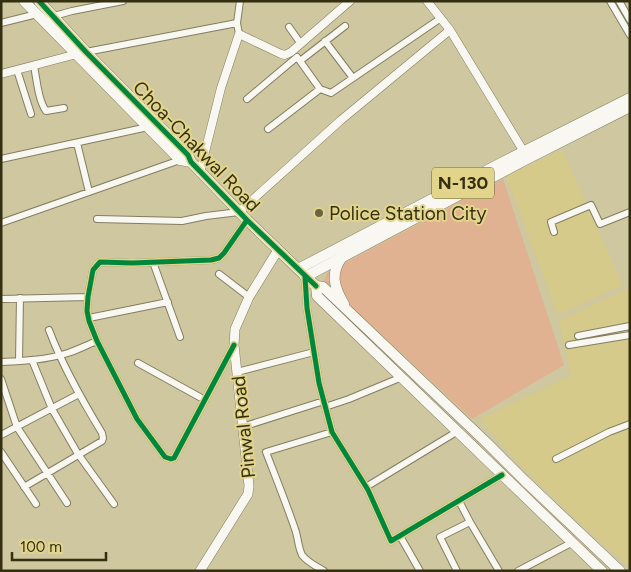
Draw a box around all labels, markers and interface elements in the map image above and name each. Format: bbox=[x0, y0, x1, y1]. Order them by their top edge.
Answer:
street label: Choa-Chakwal Road bbox=[128, 76, 265, 217]
road number: N-130 bbox=[432, 168, 494, 198]
place label: Police Station City bbox=[329, 202, 486, 225]
marker: Police Station City bbox=[313, 207, 325, 219]
street label: Pinwal Road bbox=[227, 375, 260, 479]
scale bar bbox=[12, 530, 106, 562]
text: 100 m bbox=[20, 538, 62, 556]

